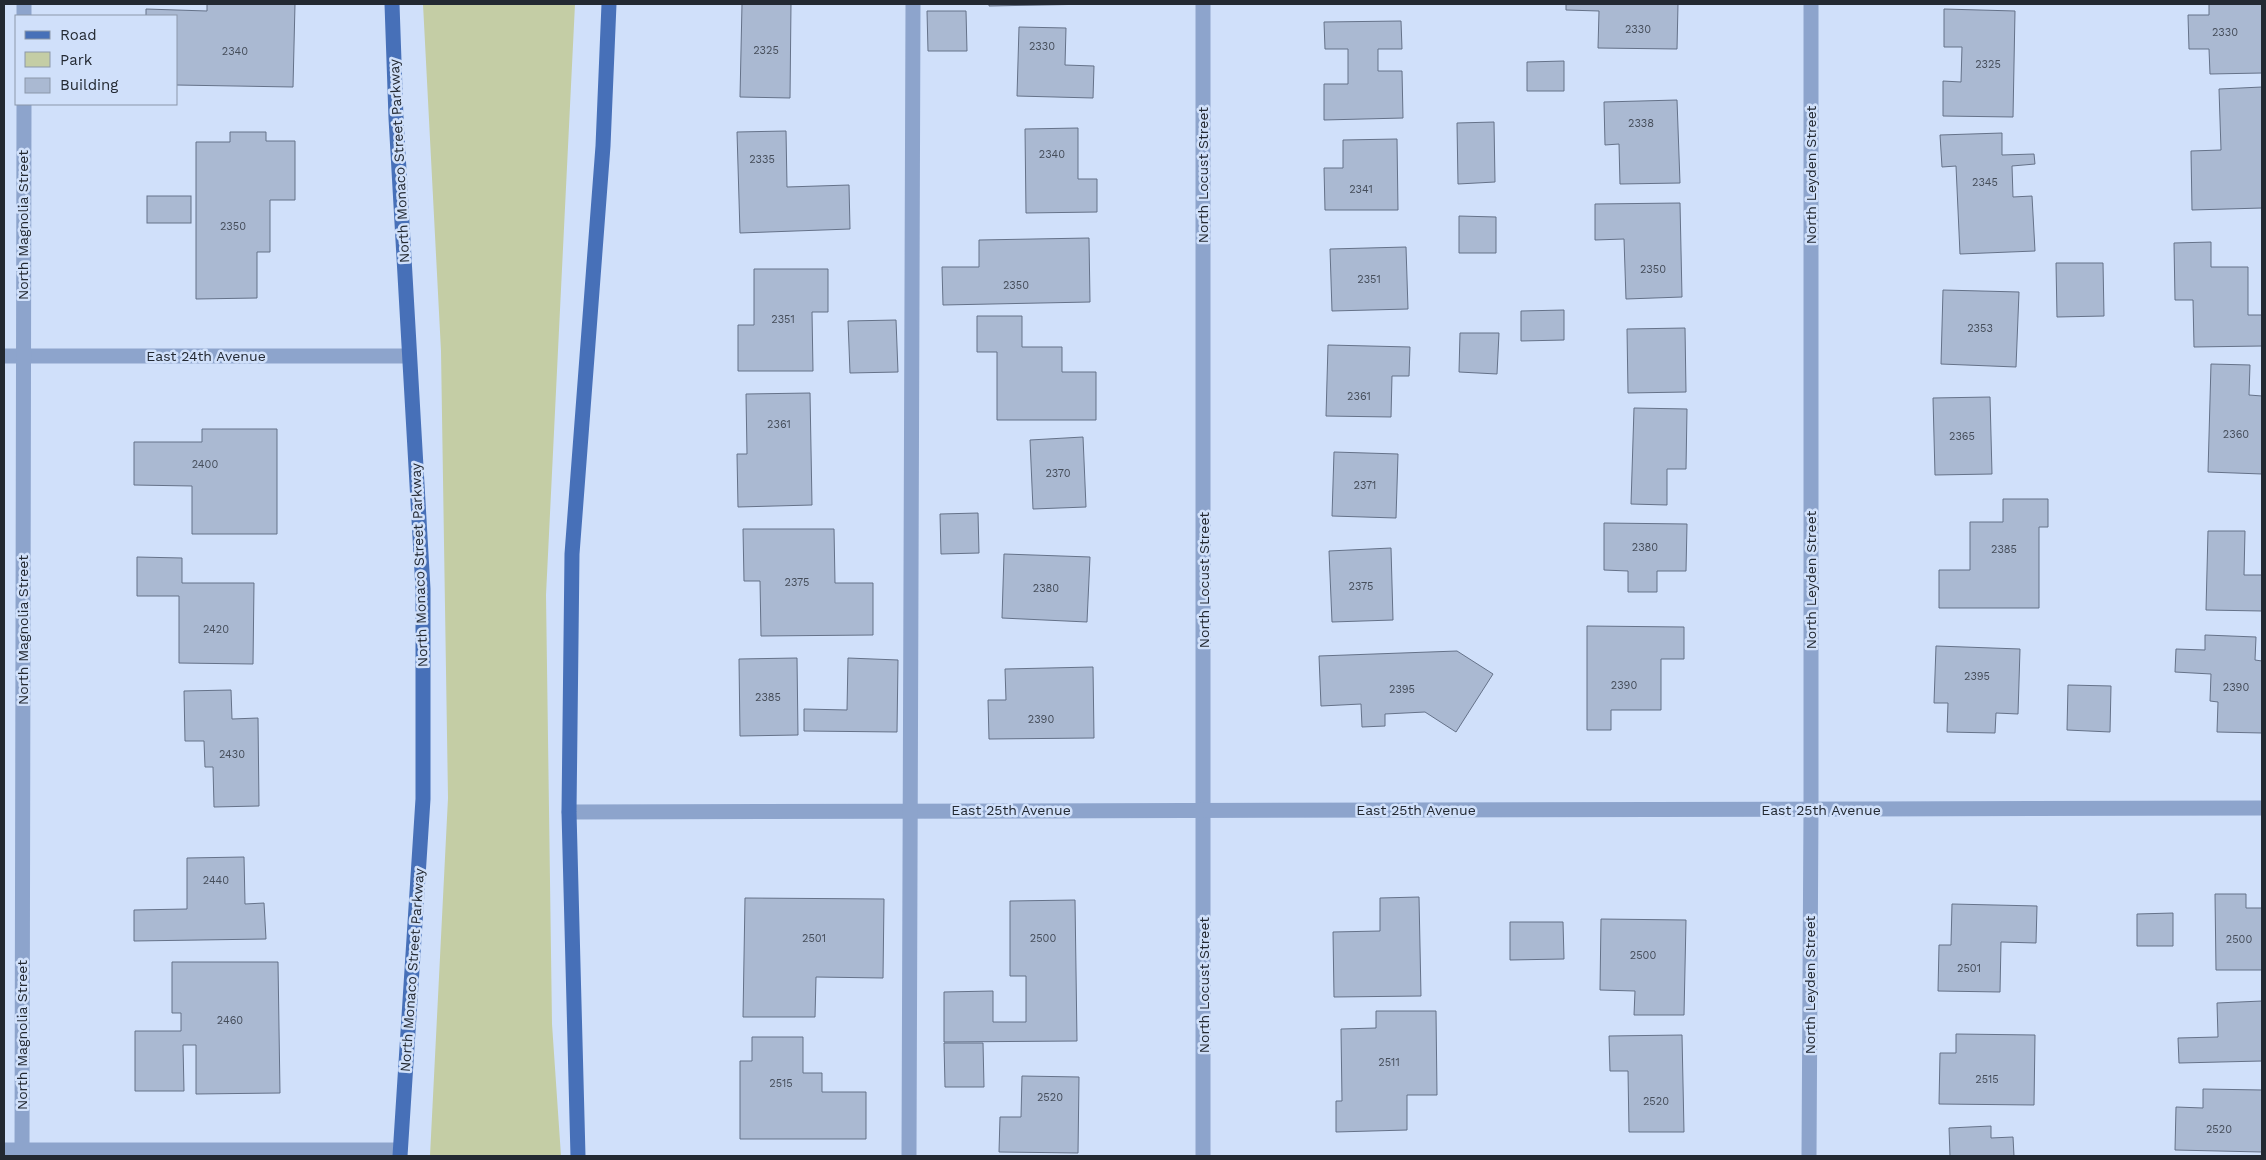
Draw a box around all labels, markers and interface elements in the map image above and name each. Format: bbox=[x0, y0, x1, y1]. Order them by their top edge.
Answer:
legend bbox=[15, 15, 178, 105]
house number: 2330 bbox=[1625, 23, 1651, 36]
text: Road bbox=[60, 26, 97, 44]
house number: 2330 bbox=[2212, 26, 2238, 39]
house number: 2330 bbox=[1029, 40, 1055, 53]
house number: 2325 bbox=[753, 44, 779, 57]
house number: 2340 bbox=[222, 45, 248, 58]
text: Park bbox=[60, 51, 93, 69]
street label: North Monaco Street Parkway bbox=[386, 58, 412, 263]
house number: 2325 bbox=[1975, 58, 2001, 71]
text: Building bbox=[60, 76, 118, 94]
street label: North Leyden Street bbox=[1803, 106, 1819, 244]
street label: North Locust Street bbox=[1195, 107, 1211, 243]
house number: 2338 bbox=[1628, 117, 1654, 130]
house number: 2340 bbox=[1039, 148, 1065, 161]
street label: North Magnolia Street bbox=[15, 150, 31, 300]
house number: 2335 bbox=[749, 153, 775, 166]
house number: 2345 bbox=[1972, 176, 1998, 189]
house number: 2341 bbox=[1349, 183, 1373, 196]
house number: 2350 bbox=[220, 220, 246, 233]
house number: 2350 bbox=[1640, 263, 1666, 276]
house number: 2351 bbox=[1357, 273, 1381, 286]
house number: 2350 bbox=[1003, 279, 1029, 292]
house number: 2351 bbox=[771, 313, 795, 326]
house number: 2353 bbox=[1967, 322, 1993, 335]
street label: East 24th Avenue bbox=[146, 348, 266, 364]
house number: 2361 bbox=[1347, 390, 1371, 403]
house number: 2361 bbox=[767, 418, 791, 431]
house number: 2360 bbox=[2223, 428, 2249, 441]
house number: 2365 bbox=[1949, 430, 1975, 443]
house number: 2400 bbox=[192, 458, 218, 471]
street label: North Monaco Street Parkway bbox=[407, 462, 431, 667]
house number: 2370 bbox=[1045, 467, 1071, 480]
house number: 2371 bbox=[1354, 479, 1376, 492]
street label: North Leyden Street bbox=[1803, 511, 1819, 649]
street label: North Locust Street bbox=[1196, 512, 1212, 648]
house number: 2380 bbox=[1632, 541, 1658, 554]
house number: 2385 bbox=[1991, 543, 2017, 556]
street label: North Magnolia Street bbox=[15, 555, 31, 705]
house number: 2375 bbox=[785, 576, 809, 589]
house number: 2375 bbox=[1349, 580, 1373, 593]
house number: 2380 bbox=[1033, 582, 1059, 595]
house number: 2420 bbox=[203, 623, 229, 636]
house number: 2395 bbox=[1964, 670, 1990, 683]
house number: 2390 bbox=[1611, 679, 1637, 692]
house number: 2390 bbox=[2223, 681, 2249, 694]
house number: 2395 bbox=[1389, 683, 1415, 696]
house number: 2385 bbox=[755, 691, 781, 704]
house number: 2390 bbox=[1028, 713, 1054, 726]
house number: 2430 bbox=[219, 748, 245, 761]
street label: East 25th Avenue bbox=[951, 802, 1071, 818]
street label: East 25th Avenue bbox=[1356, 802, 1476, 818]
street label: East 25th Avenue bbox=[1761, 802, 1881, 818]
street label: North Monaco Street Parkway bbox=[397, 867, 427, 1072]
house number: 2440 bbox=[203, 874, 229, 887]
street label: North Leyden Street bbox=[1802, 916, 1818, 1054]
street label: North Locust Street bbox=[1196, 917, 1212, 1053]
house number: 2501 bbox=[802, 932, 826, 945]
house number: 2500 bbox=[1030, 932, 1056, 945]
house number: 2500 bbox=[2226, 933, 2252, 946]
house number: 2500 bbox=[1630, 949, 1656, 962]
street label: North Magnolia Street bbox=[14, 960, 30, 1110]
house number: 2501 bbox=[1957, 962, 1981, 975]
house number: 2460 bbox=[217, 1014, 243, 1027]
house number: 2511 bbox=[1378, 1056, 1400, 1069]
house number: 2515 bbox=[1975, 1073, 1999, 1086]
house number: 2515 bbox=[769, 1077, 793, 1090]
house number: 2520 bbox=[1037, 1091, 1063, 1104]
house number: 2520 bbox=[1643, 1095, 1669, 1108]
house number: 2520 bbox=[2206, 1123, 2232, 1136]

